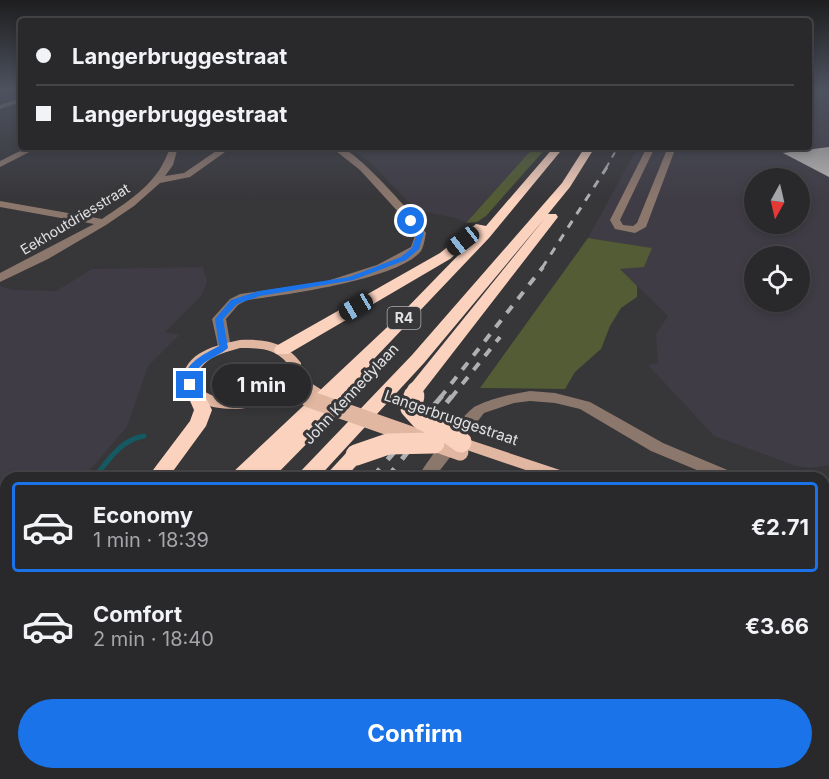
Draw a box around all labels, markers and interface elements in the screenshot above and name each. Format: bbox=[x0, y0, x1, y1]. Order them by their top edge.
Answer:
text: Langerbruggestraat bbox=[72, 43, 287, 69]
text: Langerbruggestraat bbox=[72, 101, 287, 127]
north arrow bbox=[744, 168, 810, 234]
map controls bbox=[744, 168, 810, 312]
street label: Eekhoutdriesstraat bbox=[17, 179, 133, 258]
route start bbox=[397, 207, 424, 234]
car bbox=[443, 223, 483, 259]
button: locate bbox=[744, 246, 810, 312]
car bbox=[336, 290, 376, 324]
road number: R4 bbox=[388, 307, 420, 329]
street label: John Kennedylaan bbox=[299, 339, 402, 448]
callout: 1 min bbox=[211, 364, 310, 406]
route end bbox=[176, 371, 203, 398]
text: 1 min bbox=[237, 373, 286, 397]
street label: Langerbruggestraat bbox=[382, 386, 521, 449]
icon: car bbox=[21, 500, 75, 554]
text: Economy bbox=[93, 502, 193, 528]
text: €2.71 bbox=[751, 514, 809, 540]
text: 1 min · 18:39 bbox=[93, 528, 209, 552]
icon: car bbox=[21, 599, 75, 653]
text: Comfort bbox=[93, 601, 182, 627]
text: €3.66 bbox=[745, 613, 809, 639]
text: 2 min · 18:40 bbox=[93, 627, 214, 651]
button: Confirm bbox=[18, 699, 812, 768]

